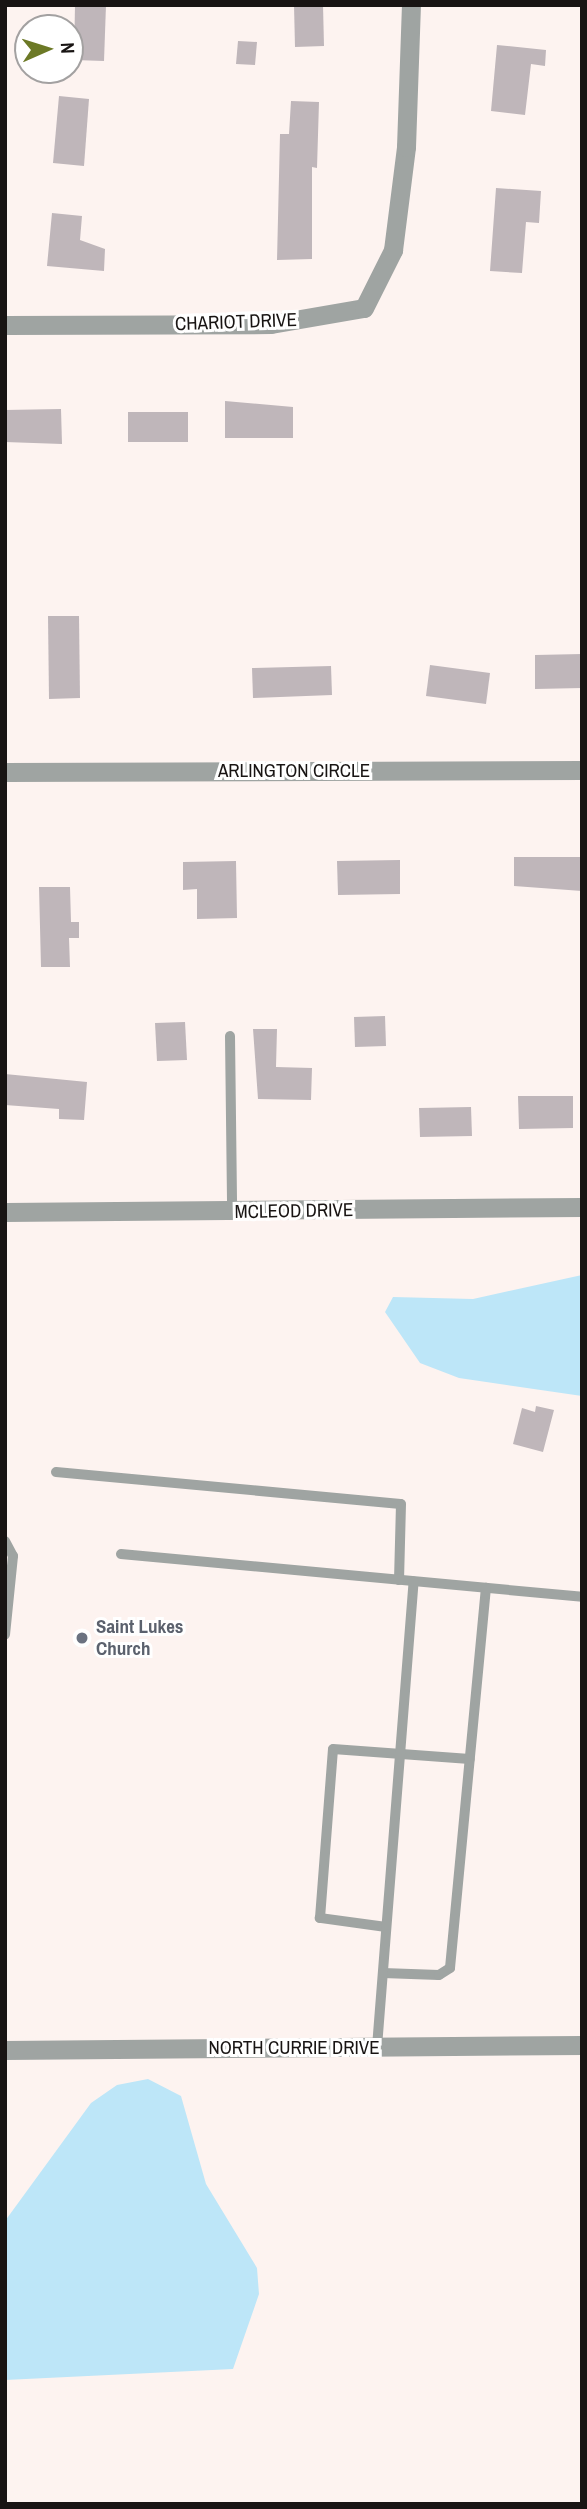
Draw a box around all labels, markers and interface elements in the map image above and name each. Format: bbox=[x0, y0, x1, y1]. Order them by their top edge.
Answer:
north arrow bbox=[14, 14, 84, 84]
text: N bbox=[55, 42, 81, 54]
street label: CHARIOT DRIVE bbox=[175, 308, 297, 336]
street label: ARLINGTON CIRCLE bbox=[218, 760, 370, 782]
street label: MCLEOD DRIVE bbox=[235, 1199, 353, 1223]
place label: Saint Lukes Church bbox=[96, 1616, 183, 1660]
marker: Saint Lukes Church bbox=[74, 1630, 90, 1646]
street label: NORTH CURRIE DRIVE bbox=[208, 2037, 380, 2059]

